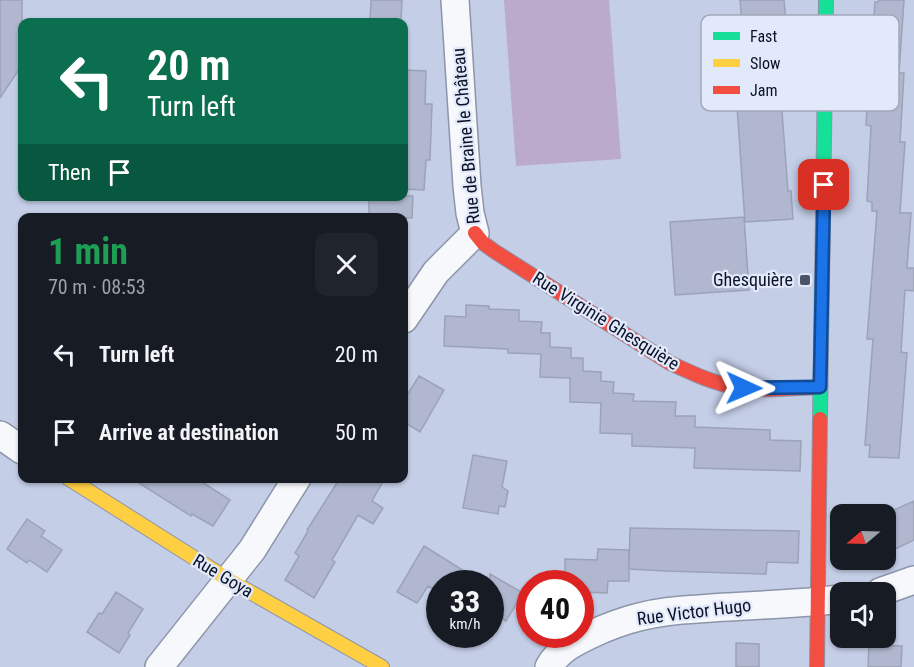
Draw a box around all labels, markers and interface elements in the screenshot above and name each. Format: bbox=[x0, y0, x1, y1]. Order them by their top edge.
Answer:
legend bbox=[701, 15, 899, 111]
text: Fast bbox=[750, 27, 777, 46]
text: 20 m bbox=[147, 41, 230, 90]
icon: left bbox=[48, 42, 126, 120]
street label: Rue de Braine le Château bbox=[447, 47, 484, 225]
text: Slow bbox=[750, 54, 780, 73]
text: Jam bbox=[750, 81, 777, 100]
text: Turn left bbox=[147, 91, 236, 123]
icon: arrive bbox=[103, 156, 136, 189]
pin bbox=[798, 159, 849, 210]
text: Then bbox=[48, 160, 91, 185]
icon: arrive bbox=[807, 168, 840, 201]
text: 1 min bbox=[48, 231, 128, 273]
button: close bbox=[315, 233, 378, 296]
street label: Rue Virginie Ghesquière bbox=[529, 267, 683, 374]
place label: Ghesquière bbox=[713, 269, 793, 290]
marker: Ghesquière bbox=[798, 273, 812, 287]
text: 70 m · 08:53 bbox=[48, 275, 146, 299]
icon: left bbox=[48, 338, 81, 371]
text: Turn left bbox=[99, 342, 174, 367]
text: 20 m bbox=[335, 342, 378, 367]
position arrow bbox=[712, 356, 776, 420]
icon: arrive bbox=[48, 416, 81, 449]
text: Arrive at destination bbox=[99, 420, 279, 445]
text: 50 m bbox=[335, 420, 378, 445]
north arrow bbox=[830, 504, 896, 570]
map controls bbox=[830, 504, 896, 648]
street label: Rue Goya bbox=[189, 549, 257, 602]
speed limit sign: 40 bbox=[516, 570, 594, 648]
button: sound bbox=[830, 582, 896, 648]
text: 33 bbox=[450, 584, 480, 619]
street label: Rue Victor Hugo bbox=[636, 594, 752, 629]
text: km/h bbox=[450, 615, 480, 633]

